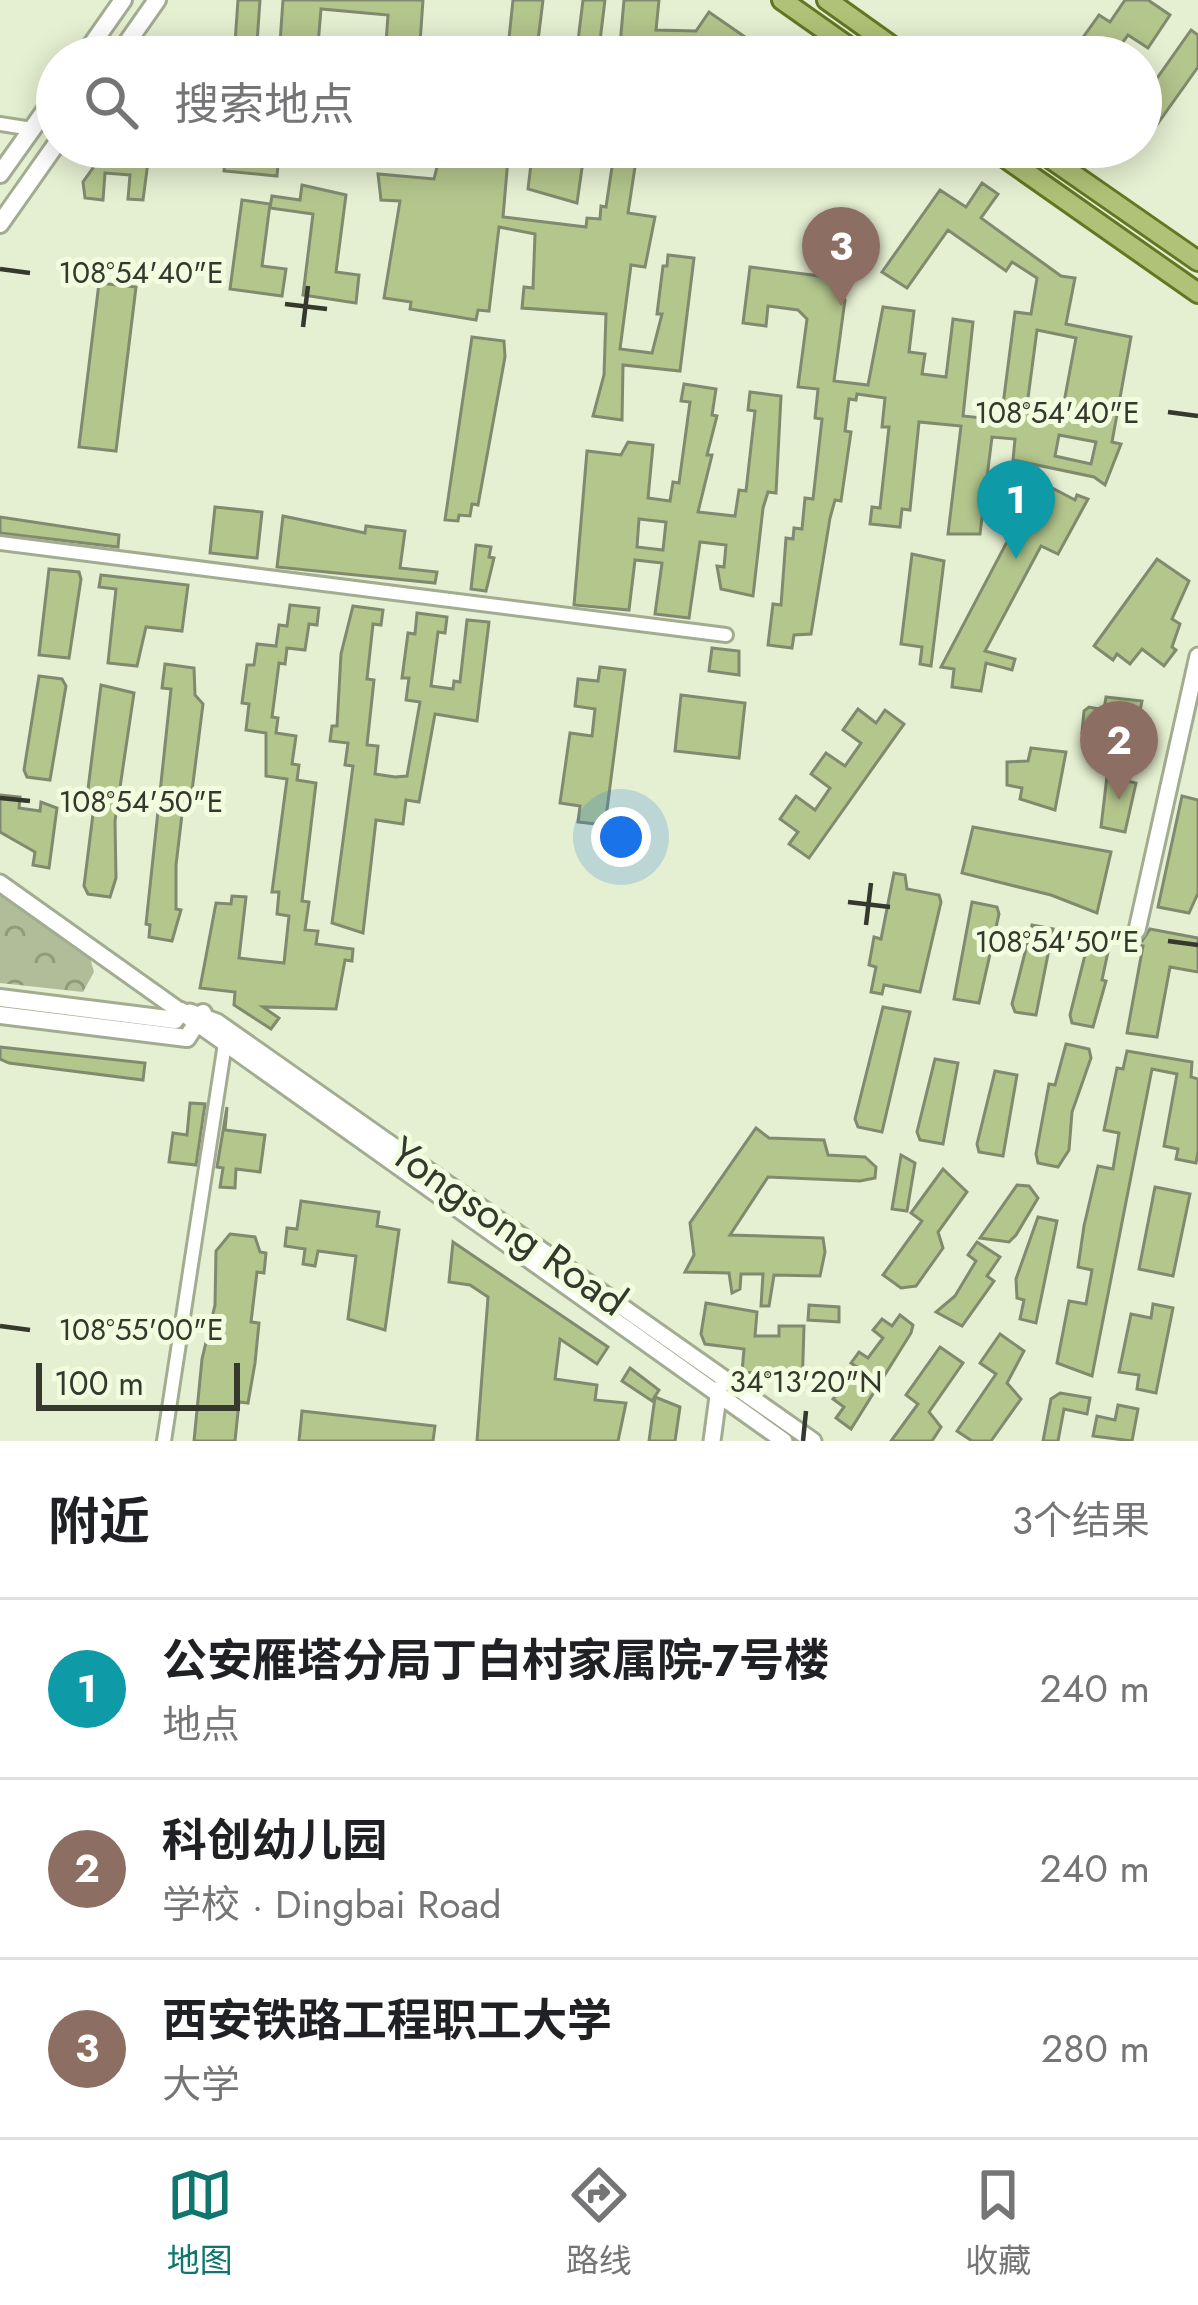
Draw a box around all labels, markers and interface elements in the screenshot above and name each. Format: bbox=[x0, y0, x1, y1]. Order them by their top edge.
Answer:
search box bbox=[36, 36, 1162, 168]
icon: search bbox=[78, 69, 144, 135]
text: 搜索地点 bbox=[174, 72, 354, 137]
pin: 3 bbox=[802, 207, 880, 306]
text: 108°54'40"E bbox=[58, 251, 224, 294]
text: 108°54'40"E bbox=[974, 391, 1140, 434]
pin: 1 bbox=[977, 460, 1055, 559]
pin: 2 bbox=[1080, 701, 1158, 800]
text: 108°54'50"E bbox=[59, 780, 223, 823]
your location bbox=[591, 807, 651, 867]
text: 108°54'50"E bbox=[975, 920, 1139, 963]
street label: Yongsong Road bbox=[378, 1122, 640, 1331]
text: 108°55'00"E bbox=[58, 1308, 224, 1351]
scale bar bbox=[36, 1357, 240, 1410]
text: 100 m bbox=[54, 1360, 144, 1407]
text: 34°13'20"N bbox=[730, 1360, 882, 1403]
text: 附近 bbox=[48, 1484, 150, 1558]
text: 3个结果 bbox=[1012, 1492, 1150, 1549]
text: 公安雁塔分局丁白村家属院-7号楼 bbox=[162, 1628, 829, 1693]
text: 1 bbox=[77, 1660, 97, 1717]
text: 240 m bbox=[1040, 1660, 1150, 1717]
text: 地点 bbox=[162, 1696, 240, 1753]
text: 科创幼儿园 bbox=[162, 1808, 387, 1873]
text: 2 bbox=[74, 1840, 100, 1897]
text: 240 m bbox=[1040, 1840, 1150, 1897]
text: 学校 · Dingbai Road bbox=[162, 1876, 501, 1933]
text: 西安铁路工程职工大学 bbox=[162, 1988, 612, 2053]
text: 3 bbox=[75, 2020, 99, 2077]
text: 280 m bbox=[1041, 2020, 1150, 2077]
text: 大学 bbox=[162, 2056, 240, 2113]
tab: 地图 bbox=[167, 2162, 233, 2284]
tab: 路线 bbox=[566, 2162, 632, 2284]
tab: 收藏 bbox=[965, 2162, 1031, 2284]

